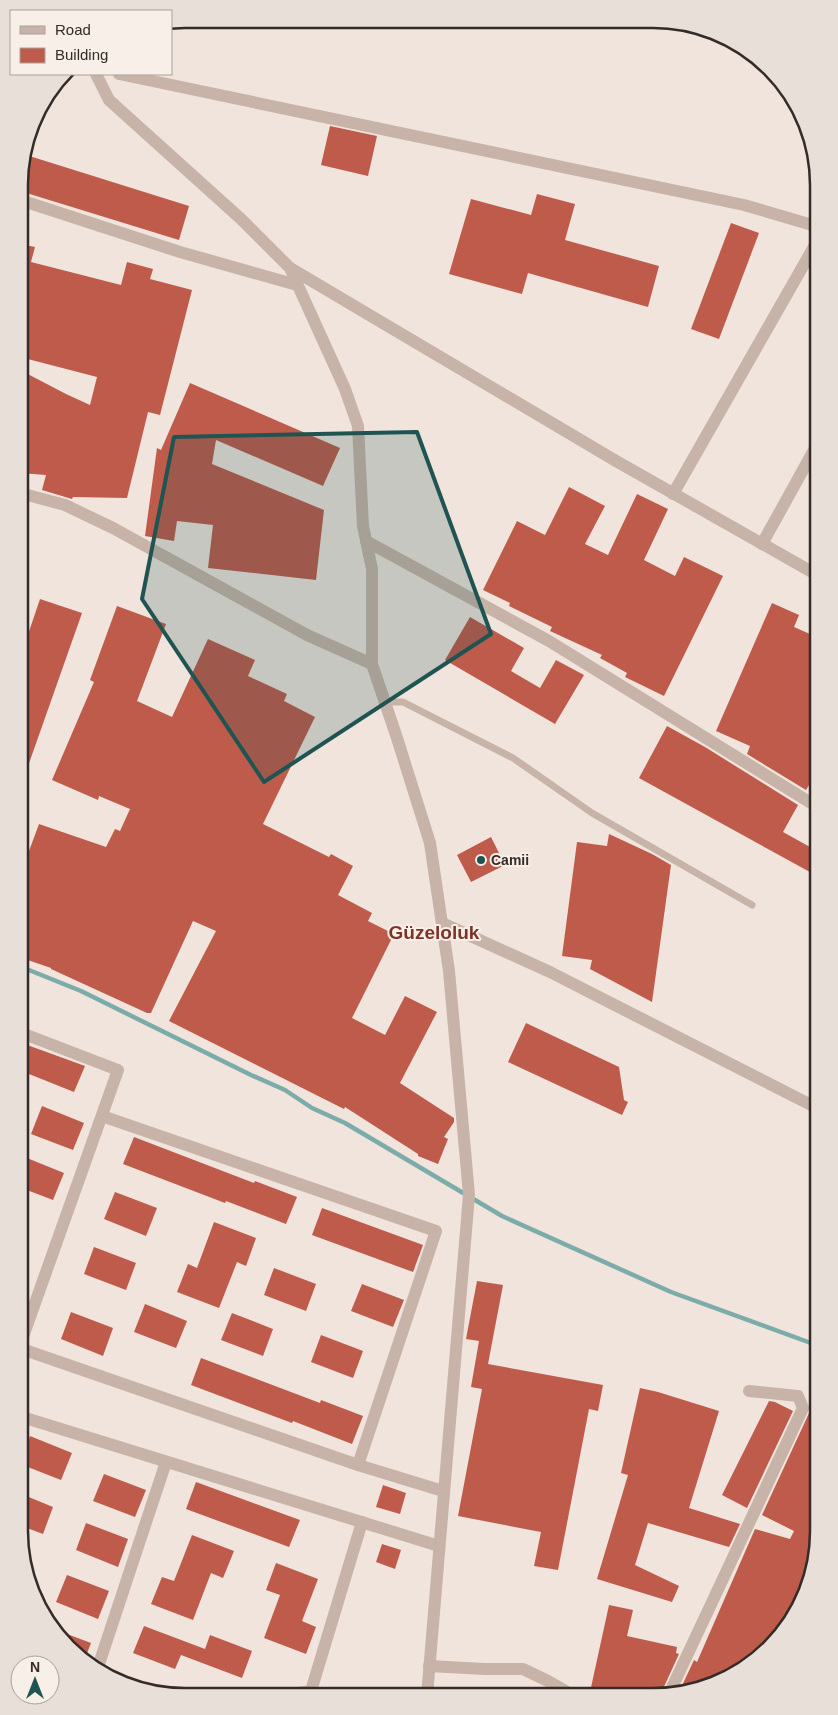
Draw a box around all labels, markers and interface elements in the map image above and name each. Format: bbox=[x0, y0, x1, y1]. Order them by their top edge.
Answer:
legend bbox=[10, 10, 172, 75]
text: Road bbox=[55, 21, 91, 38]
text: Building bbox=[55, 46, 108, 63]
place label: Camii bbox=[491, 852, 529, 868]
marker: Camii bbox=[475, 854, 487, 866]
district label: Güzeloluk bbox=[389, 922, 480, 943]
north arrow bbox=[10, 1655, 60, 1705]
text: N bbox=[30, 1659, 40, 1675]

